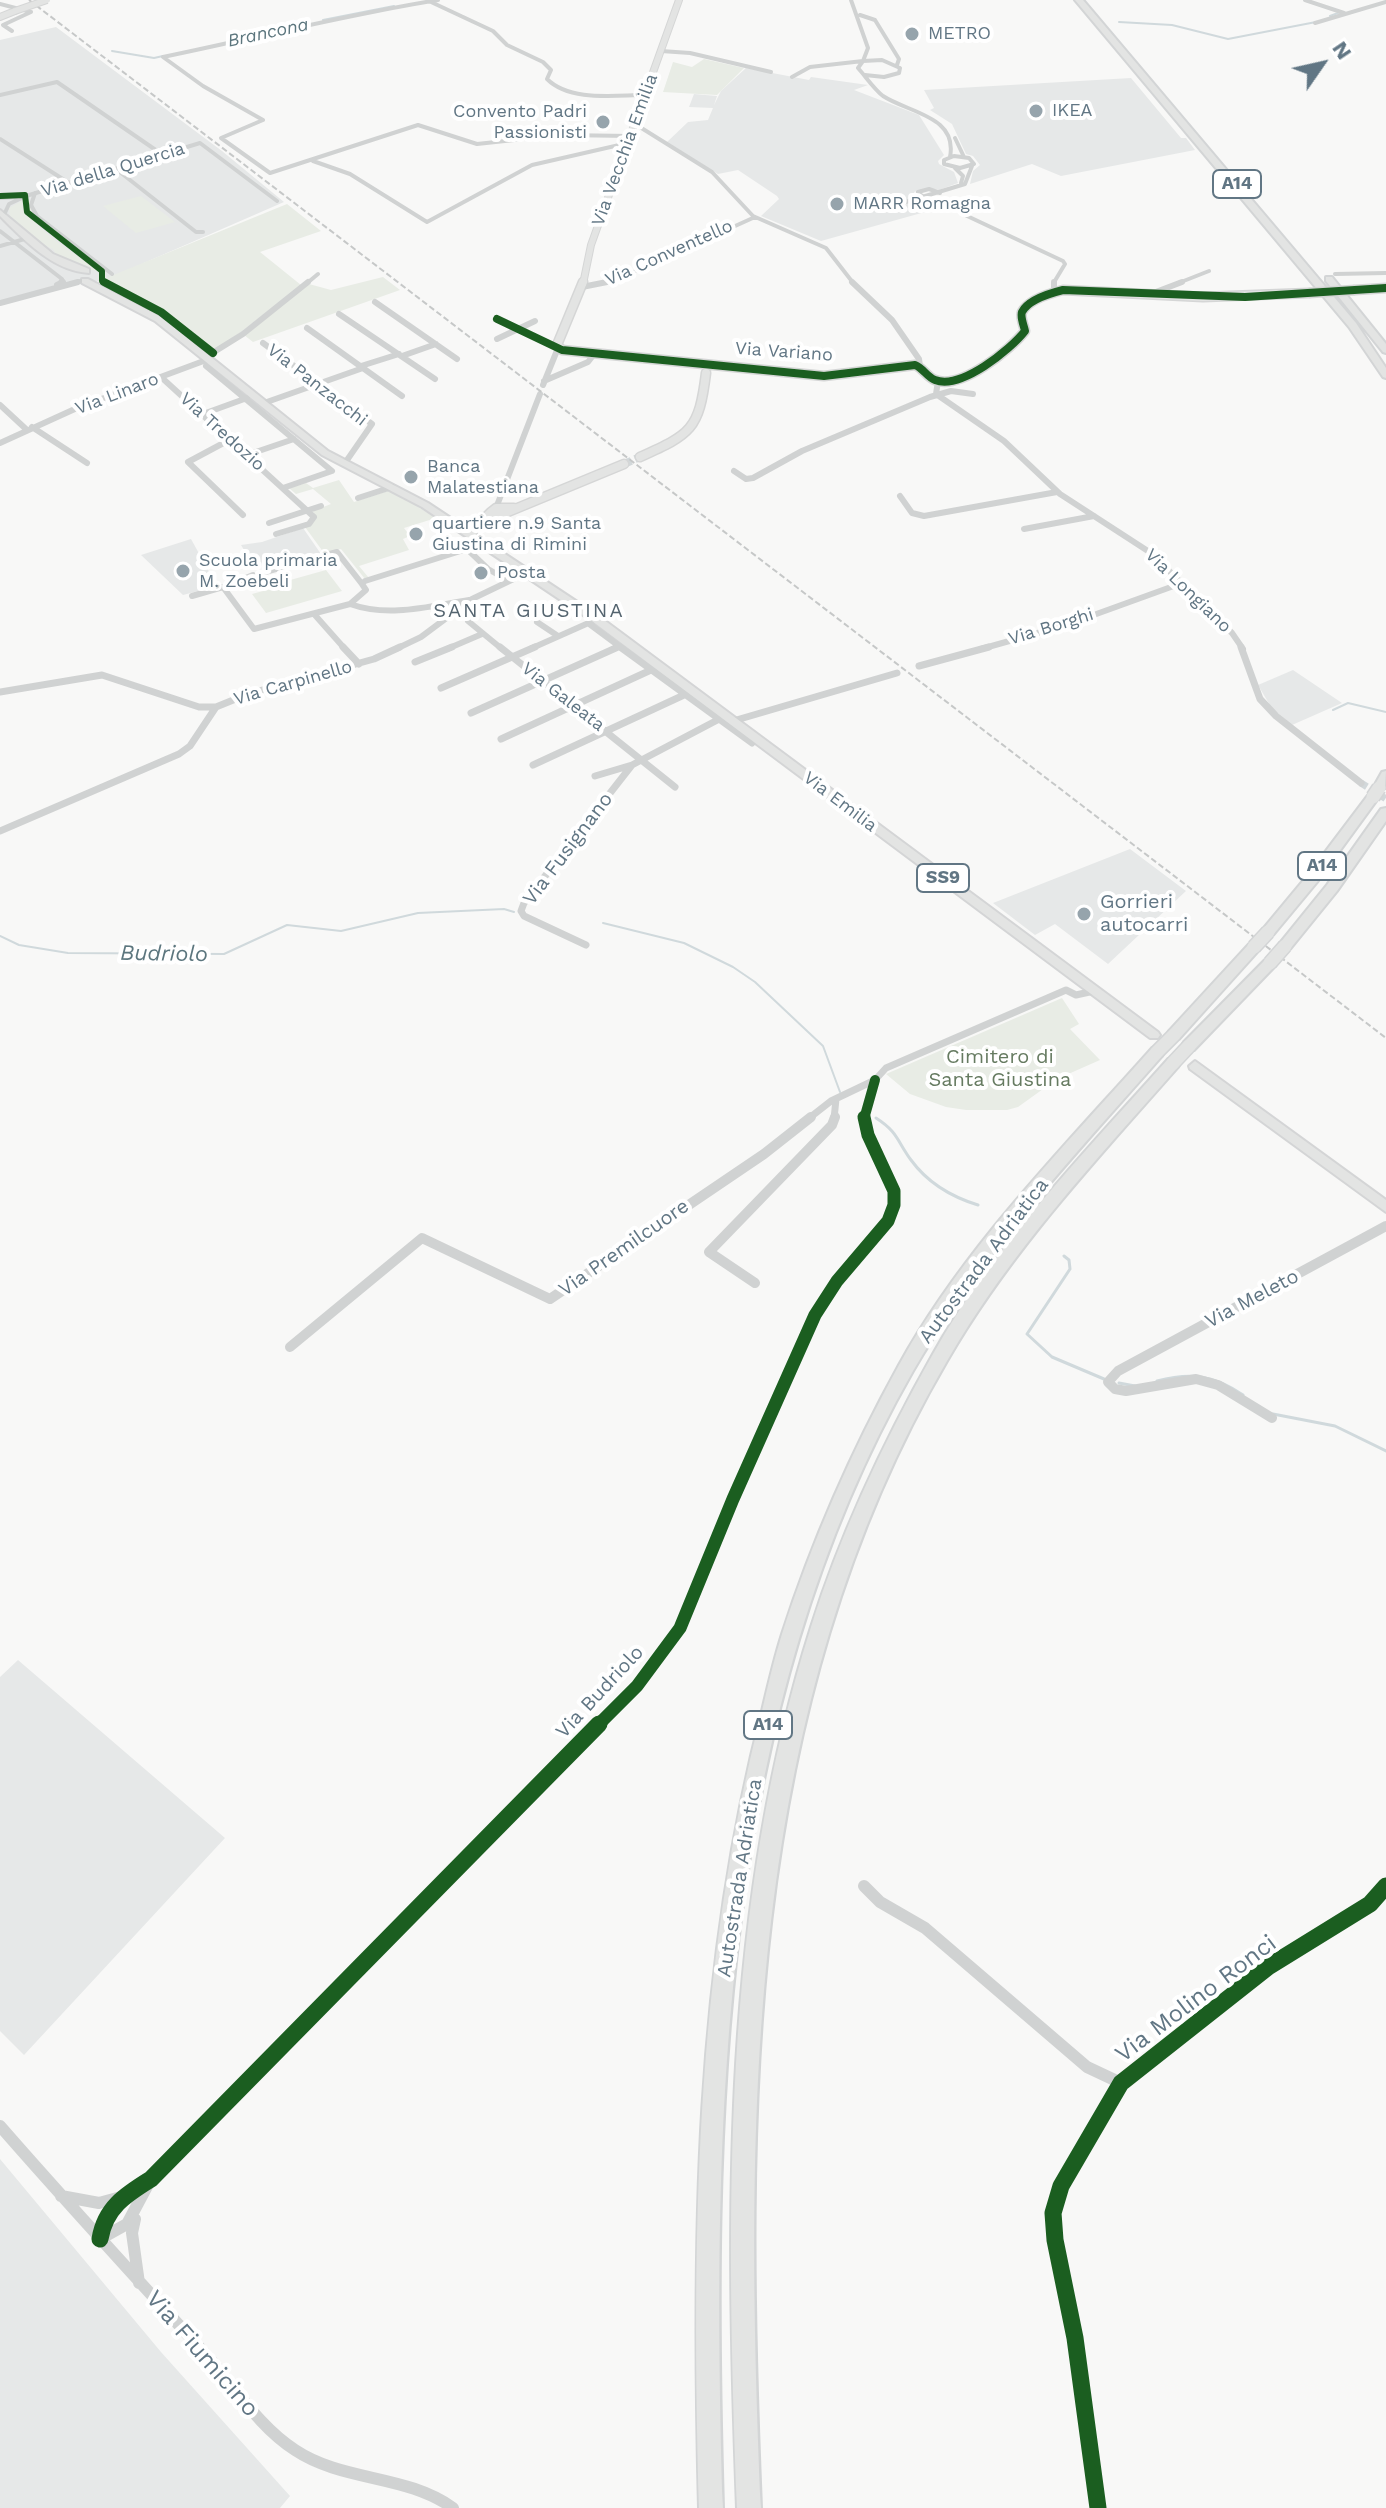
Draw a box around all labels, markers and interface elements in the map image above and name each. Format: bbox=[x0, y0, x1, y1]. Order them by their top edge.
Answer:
water label: Brancona bbox=[226, 14, 310, 52]
place label: METRO bbox=[928, 23, 991, 45]
north arrow bbox=[1282, 24, 1362, 104]
marker: METRO bbox=[903, 25, 921, 43]
text: N bbox=[1327, 37, 1357, 64]
street label: Via Vecchia Emilia bbox=[587, 71, 663, 229]
place label: IKEA bbox=[1052, 100, 1092, 122]
place label: Convento Padri Passionisti bbox=[453, 101, 587, 144]
marker: IKEA bbox=[1027, 102, 1045, 120]
marker: Convento Padri Passionisti bbox=[594, 113, 612, 131]
street label: Via della Quercia bbox=[39, 138, 187, 202]
road number: A14 bbox=[1213, 170, 1261, 198]
place label: MARR Romagna bbox=[853, 193, 991, 215]
marker: MARR Romagna bbox=[828, 195, 846, 213]
street label: Via Conventello bbox=[602, 215, 736, 291]
street label: Via Variano bbox=[734, 338, 834, 366]
street label: Via Panzacchi bbox=[263, 339, 371, 431]
street label: Via Linaro bbox=[72, 368, 162, 420]
street label: Via Tredozio bbox=[175, 388, 269, 476]
place label: Banca Malatestiana bbox=[427, 456, 539, 498]
marker: Banca Malatestiana bbox=[402, 468, 420, 486]
place label: quartiere n.9 Santa Giustina di Rimini bbox=[432, 513, 601, 556]
marker: quartiere n.9 Santa Giustina di Rimini bbox=[407, 525, 425, 543]
street label: Via Longiano bbox=[1140, 544, 1236, 638]
place label: Scuola primaria M. Zoebeli bbox=[199, 550, 337, 592]
marker: Scuola primaria M. Zoebeli bbox=[174, 562, 192, 580]
place label: Posta bbox=[497, 562, 546, 584]
marker: Posta bbox=[472, 564, 490, 582]
district label: SANTA GIUSTINA bbox=[433, 599, 625, 623]
street label: Via Borghi bbox=[1006, 604, 1096, 650]
street label: Via Carpinello bbox=[231, 656, 355, 710]
street label: Via Galeata bbox=[517, 658, 609, 736]
street label: Via Emilia bbox=[799, 767, 881, 837]
street label: Via Fusignano bbox=[518, 788, 618, 910]
road number: A14 bbox=[1298, 852, 1346, 880]
road number: SS9 bbox=[917, 864, 969, 892]
place label: Gorrieri autocarri bbox=[1100, 890, 1188, 937]
marker: Gorrieri autocarri bbox=[1075, 905, 1093, 923]
water label: Budriolo bbox=[120, 940, 208, 968]
park label: Cimitero di Santa Giustina bbox=[929, 1045, 1071, 1092]
street label: Autostrada Adriatica bbox=[914, 1174, 1054, 1348]
street label: Via Premilcuore bbox=[554, 1194, 694, 1302]
street label: Via Meleto bbox=[1201, 1264, 1303, 1334]
street label: Via Budriolo bbox=[551, 1641, 649, 1743]
road number: A14 bbox=[744, 1711, 792, 1739]
street label: Autostrada Adriatica bbox=[712, 1777, 768, 1979]
street label: Via Molino Ronci bbox=[1110, 1929, 1282, 2069]
street label: Via Fiumicino bbox=[139, 2285, 265, 2423]

